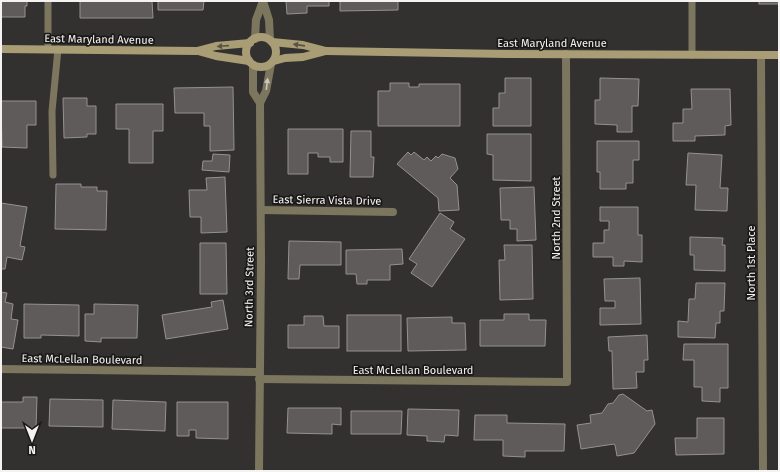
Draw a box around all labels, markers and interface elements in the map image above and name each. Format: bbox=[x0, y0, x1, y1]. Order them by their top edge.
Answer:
street label: East Maryland Avenue bbox=[44, 32, 154, 47]
street label: East Maryland Avenue bbox=[497, 37, 607, 50]
one-way arrow bbox=[217, 42, 229, 49]
one-way arrow bbox=[293, 42, 305, 48]
one-way arrow bbox=[264, 78, 270, 90]
street label: North 2nd Street bbox=[550, 177, 563, 259]
street label: East Sierra Vista Drive bbox=[273, 193, 381, 208]
street label: North 1st Place bbox=[745, 226, 758, 300]
street label: North 3rd Street bbox=[242, 247, 257, 327]
street label: East McLellan Boulevard bbox=[22, 352, 142, 367]
street label: East McLellan Boulevard bbox=[353, 364, 473, 377]
north arrow bbox=[12, 420, 52, 460]
text: N bbox=[28, 443, 36, 456]

